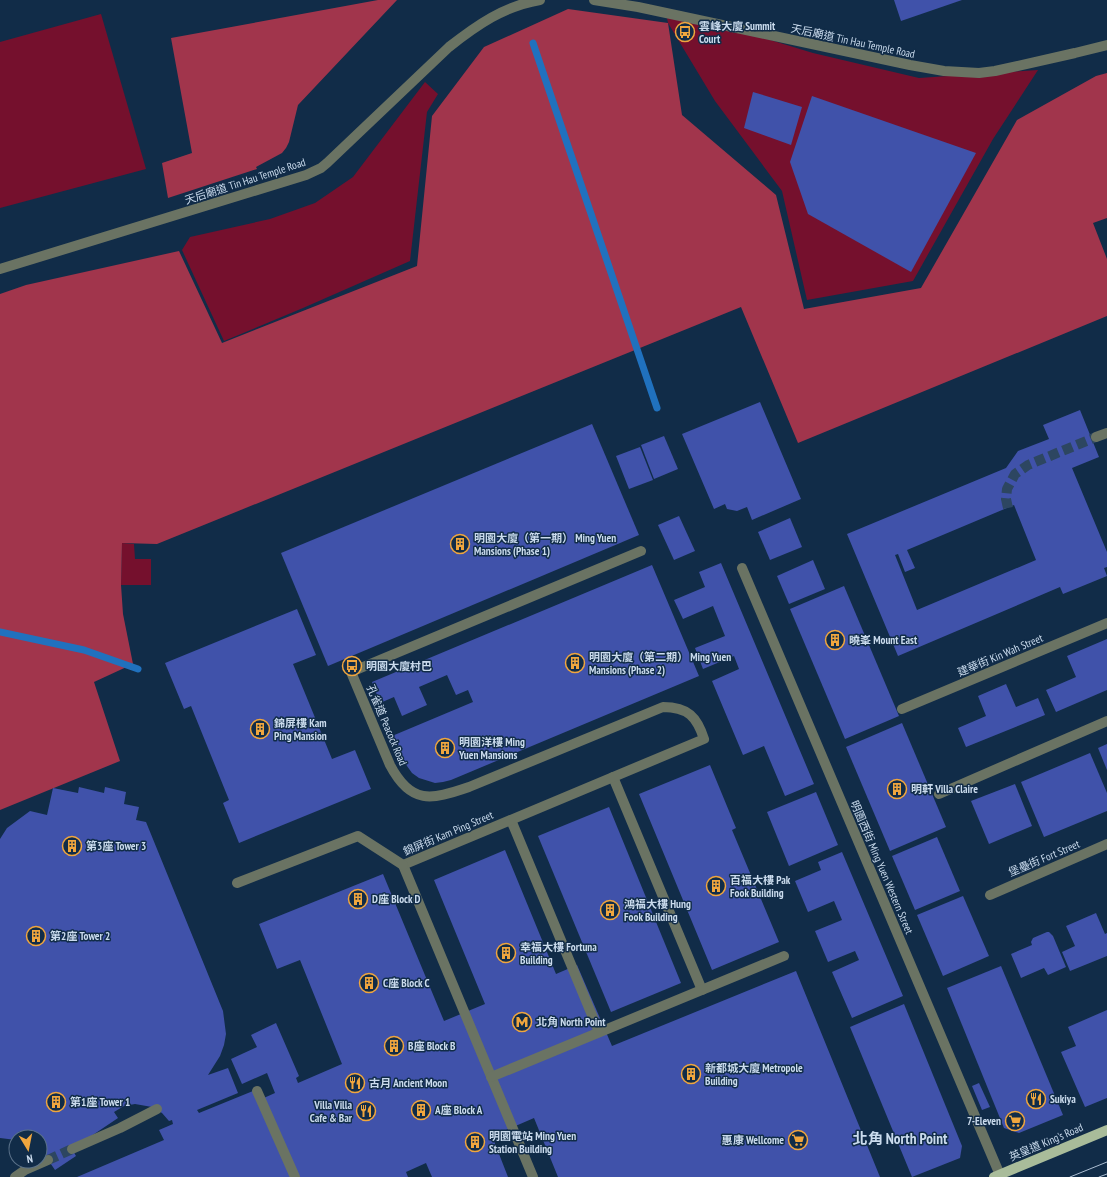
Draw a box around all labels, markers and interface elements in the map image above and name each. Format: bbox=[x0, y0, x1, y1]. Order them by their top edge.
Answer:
place label: 雲峰大廈 Summit Court bbox=[699, 19, 776, 46]
bus stop icon: 雲峰大廈 Summit Court bbox=[674, 21, 696, 43]
street label: 天后廟道 Tin Hau Temple Road bbox=[790, 21, 917, 61]
street label: 天后廟道 Tin Hau Temple Road bbox=[183, 155, 307, 207]
place label: 明園大廈（第一期） Ming Yuen Mansions (Phase 1) bbox=[474, 531, 616, 558]
building icon: 明園大廈（第一期） Ming Yuen Mansions (Phase 1) bbox=[449, 533, 471, 555]
building icon: 曉峯 Mount East bbox=[824, 629, 846, 651]
street label: 建華街 Kin Wah Street bbox=[955, 631, 1045, 679]
place label: 曉峯 Mount East bbox=[849, 633, 918, 647]
place label: 明園大廈（第二期） Ming Yuen Mansions (Phase 2) bbox=[589, 650, 731, 677]
building icon: 明園大廈（第二期） Ming Yuen Mansions (Phase 2) bbox=[564, 652, 586, 674]
bus stop icon: 明園大廈村巴 bbox=[341, 655, 363, 677]
place label: 明園大廈村巴 bbox=[366, 659, 432, 673]
street label: 孔雀道 Peacock Road bbox=[364, 682, 410, 768]
place label: 錦屏樓 Kam Ping Mansion bbox=[274, 716, 327, 743]
building icon: 錦屏樓 Kam Ping Mansion bbox=[249, 718, 271, 740]
place label: 明園洋樓 Ming Yuen Mansions bbox=[458, 735, 525, 762]
building icon: 明園洋樓 Ming Yuen Mansions bbox=[434, 737, 456, 759]
building icon: 明軒 Villa Claire bbox=[886, 778, 908, 800]
place label: 明軒 Villa Claire bbox=[911, 782, 978, 796]
street label: 明園西街 Ming Yuen Western Street bbox=[847, 798, 917, 936]
street label: 錦屏街 Kam Ping Street bbox=[401, 808, 495, 858]
building icon: 第3座 Tower 3 bbox=[61, 835, 83, 857]
street label: 堡壘街 Fort Street bbox=[1006, 837, 1082, 879]
place label: 第3座 Tower 3 bbox=[86, 839, 146, 853]
place label: 百福大樓 Pak Fook Building bbox=[730, 873, 791, 900]
building icon: 百福大樓 Pak Fook Building bbox=[705, 875, 727, 897]
building icon: D座 Block D bbox=[347, 888, 369, 910]
place label: D座 Block D bbox=[372, 892, 420, 906]
place label: 鴻福大樓 Hung Fook Building bbox=[624, 897, 691, 924]
building icon: 鴻福大樓 Hung Fook Building bbox=[599, 899, 621, 921]
building icon: 第2座 Tower 2 bbox=[25, 925, 47, 947]
place label: 第2座 Tower 2 bbox=[50, 929, 110, 943]
place label: 幸福大樓 Fortuna Building bbox=[520, 940, 597, 967]
building icon: 幸福大樓 Fortuna Building bbox=[495, 942, 517, 964]
building icon: C座 Block C bbox=[358, 972, 380, 994]
place label: C座 Block C bbox=[383, 976, 430, 990]
metro station icon: 北角 North Point bbox=[511, 1011, 533, 1033]
place label: 北角 North Point bbox=[536, 1015, 606, 1029]
building icon: B座 Block B bbox=[383, 1035, 405, 1057]
place label: B座 Block B bbox=[408, 1039, 456, 1053]
place label: 新都城大廈 Metropole Building bbox=[705, 1061, 803, 1088]
building icon: 新都城大廈 Metropole Building bbox=[680, 1063, 702, 1085]
restaurant icon: 古月 Ancient Moon bbox=[344, 1072, 366, 1094]
place label: 古月 Ancient Moon bbox=[369, 1076, 447, 1090]
restaurant icon: Sukiya bbox=[1025, 1088, 1047, 1110]
building icon: 第1座 Tower 1 bbox=[45, 1091, 67, 1113]
place label: Sukiya bbox=[1050, 1092, 1076, 1106]
place label: 第1座 Tower 1 bbox=[70, 1095, 130, 1109]
place label: Villa Villa Cafe & Bar bbox=[310, 1098, 353, 1125]
building icon: A座 Block A bbox=[410, 1099, 432, 1121]
restaurant icon: Villa Villa Cafe & Bar bbox=[355, 1100, 377, 1122]
place label: A座 Block A bbox=[434, 1103, 483, 1117]
supermarket icon: 7-Eleven bbox=[1004, 1110, 1026, 1132]
place label: 7-Eleven bbox=[967, 1114, 1001, 1128]
street label: 英皇道 King's Road bbox=[1007, 1120, 1085, 1164]
north arrow bbox=[8, 1129, 48, 1169]
place label: 明園電站 Ming Yuen Station Building bbox=[489, 1129, 576, 1156]
supermarket icon: 惠康 Wellcome bbox=[787, 1129, 809, 1151]
district label: 北角 North Point bbox=[853, 1129, 948, 1148]
building icon: 明園電站 Ming Yuen Station Building bbox=[464, 1131, 486, 1153]
place label: 惠康 Wellcome bbox=[722, 1133, 784, 1147]
text: N bbox=[26, 1151, 34, 1166]

